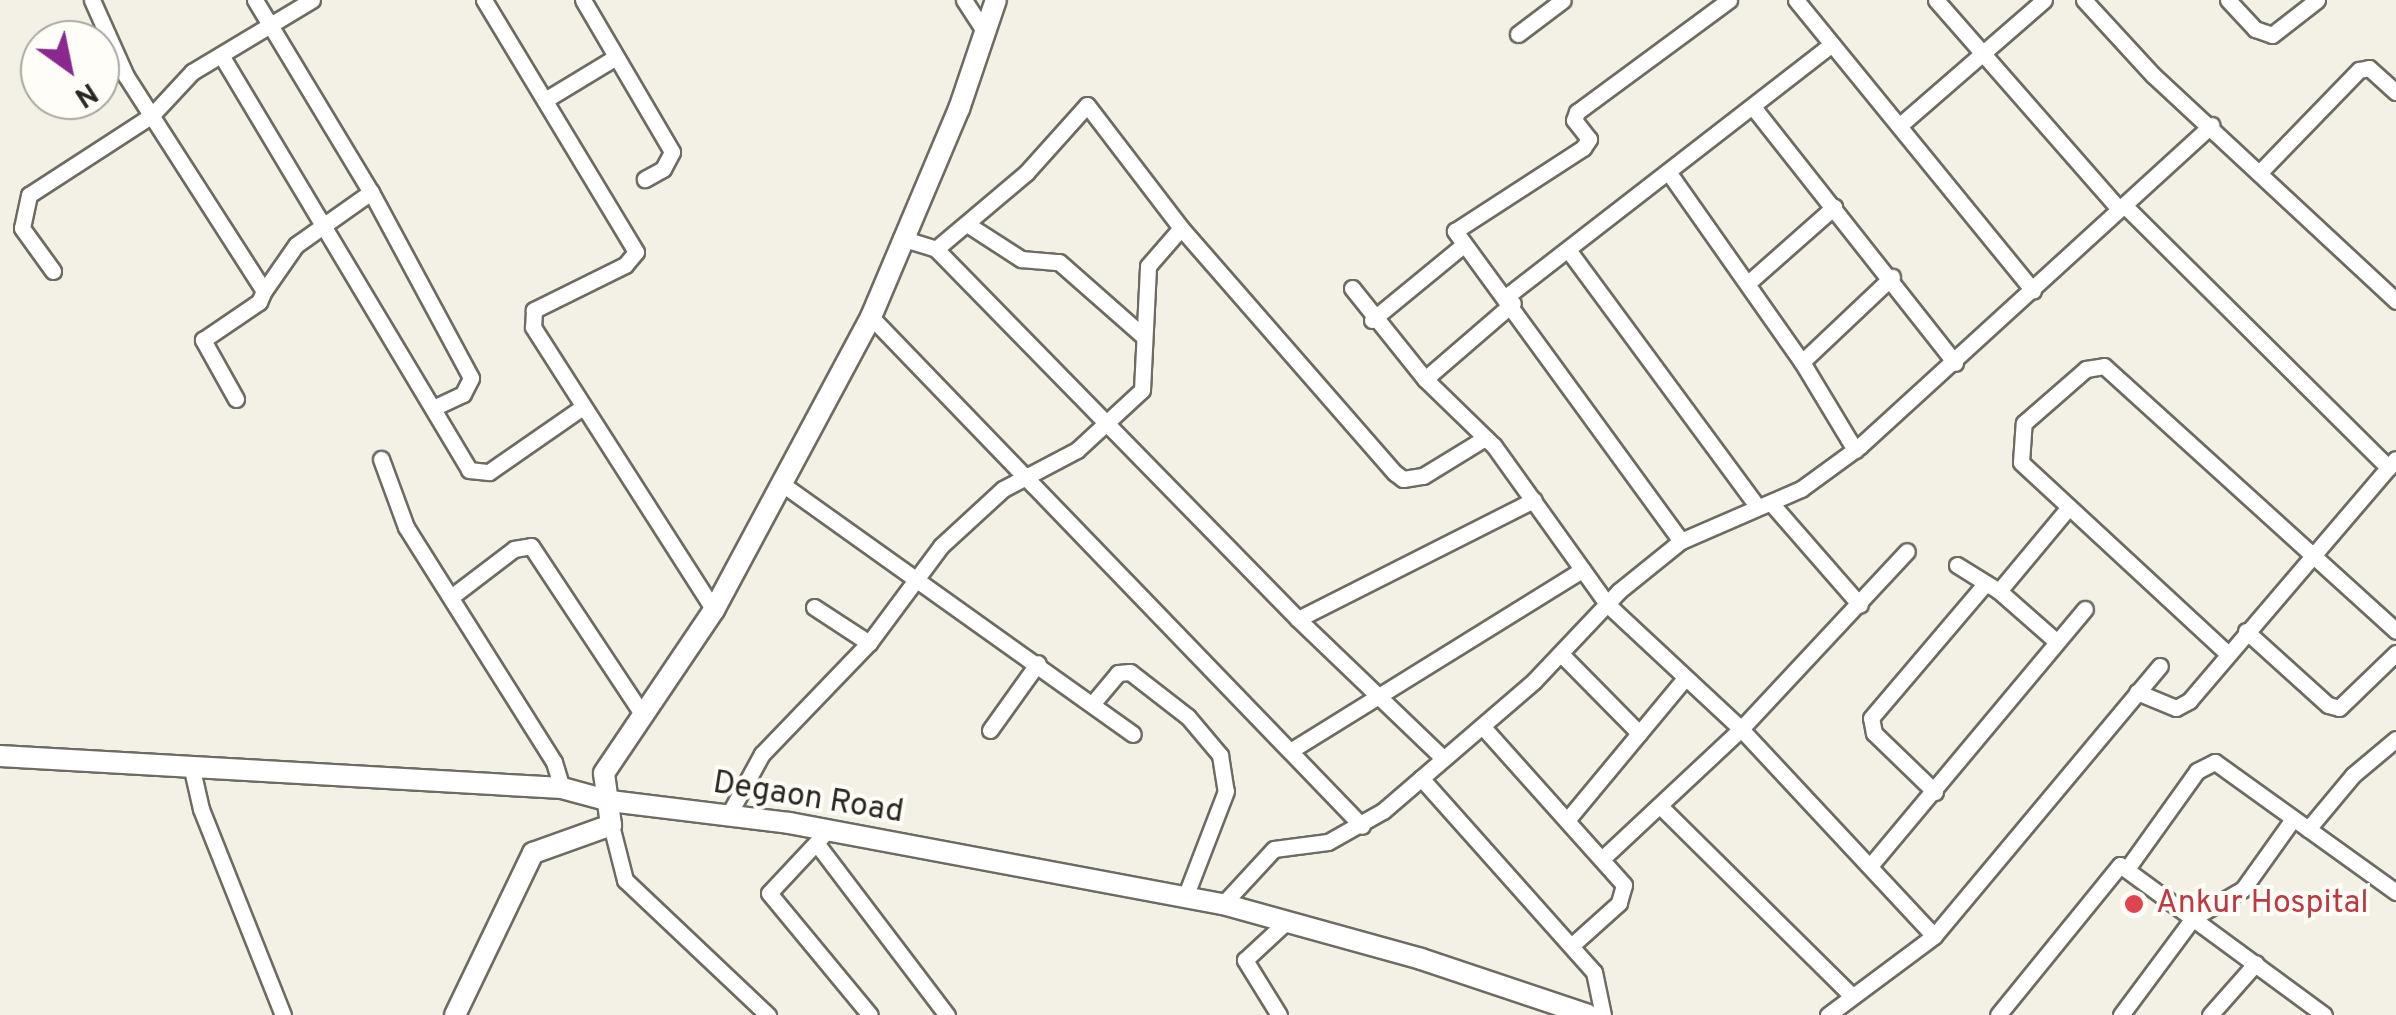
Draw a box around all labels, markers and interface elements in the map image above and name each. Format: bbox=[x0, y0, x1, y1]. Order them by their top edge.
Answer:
north arrow bbox=[20, 20, 120, 120]
text: N bbox=[67, 73, 103, 114]
street label: Degaon Road bbox=[710, 765, 906, 833]
place label: Ankur Hospital bbox=[2156, 885, 2369, 923]
marker: Ankur Hospital bbox=[2121, 891, 2147, 917]

